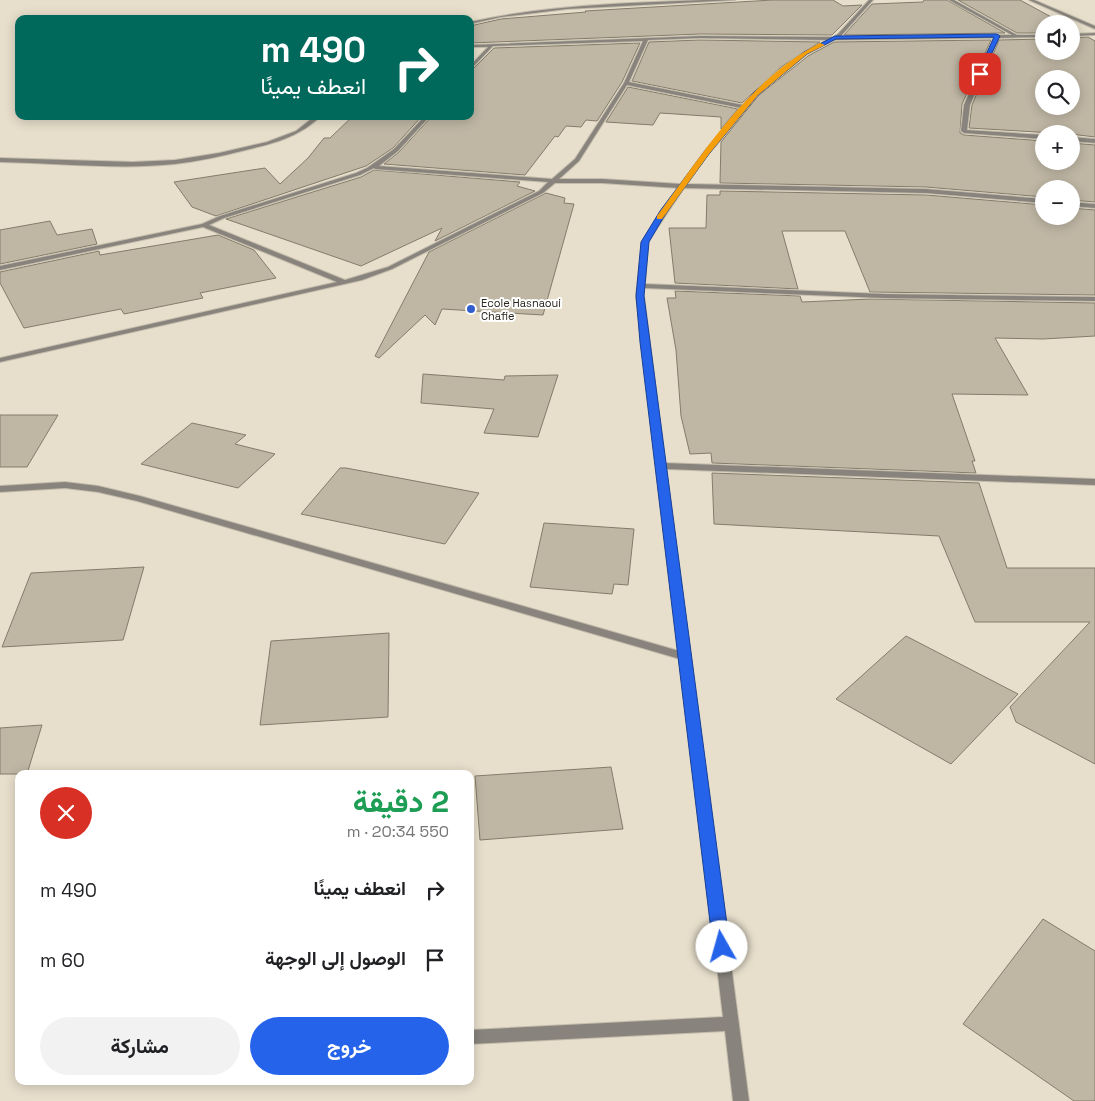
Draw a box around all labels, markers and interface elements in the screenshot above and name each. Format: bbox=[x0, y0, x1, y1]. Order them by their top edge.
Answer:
map controls bbox=[1035, 15, 1080, 225]
button: sound bbox=[1035, 15, 1080, 60]
text: 490 m bbox=[261, 28, 366, 72]
icon: right bbox=[384, 35, 449, 100]
pin bbox=[959, 53, 1001, 95]
icon: arrive bbox=[966, 60, 994, 88]
button: search bbox=[1035, 70, 1080, 115]
text: انعطف يمينًا bbox=[260, 72, 366, 100]
button: + bbox=[1035, 125, 1080, 170]
button: − bbox=[1035, 180, 1080, 225]
place label: Ecole Hasnaoui Chafie bbox=[481, 296, 561, 323]
marker: Ecole Hasnaoui Chafie bbox=[465, 303, 477, 315]
text: 2 دقيقة bbox=[353, 782, 449, 821]
button: close bbox=[40, 787, 92, 839]
text: 550 m · 20:34 bbox=[347, 821, 449, 842]
text: انعطف يمينًا bbox=[314, 876, 406, 901]
icon: right bbox=[421, 876, 449, 904]
text: 490 m bbox=[40, 878, 97, 903]
position arrow bbox=[695, 920, 747, 972]
text: الوصول إلى الوجهة bbox=[265, 946, 406, 971]
icon: arrive bbox=[421, 946, 449, 974]
text: 60 m bbox=[40, 948, 85, 973]
button: مشاركة bbox=[40, 1017, 240, 1075]
button: خروج bbox=[250, 1017, 449, 1075]

